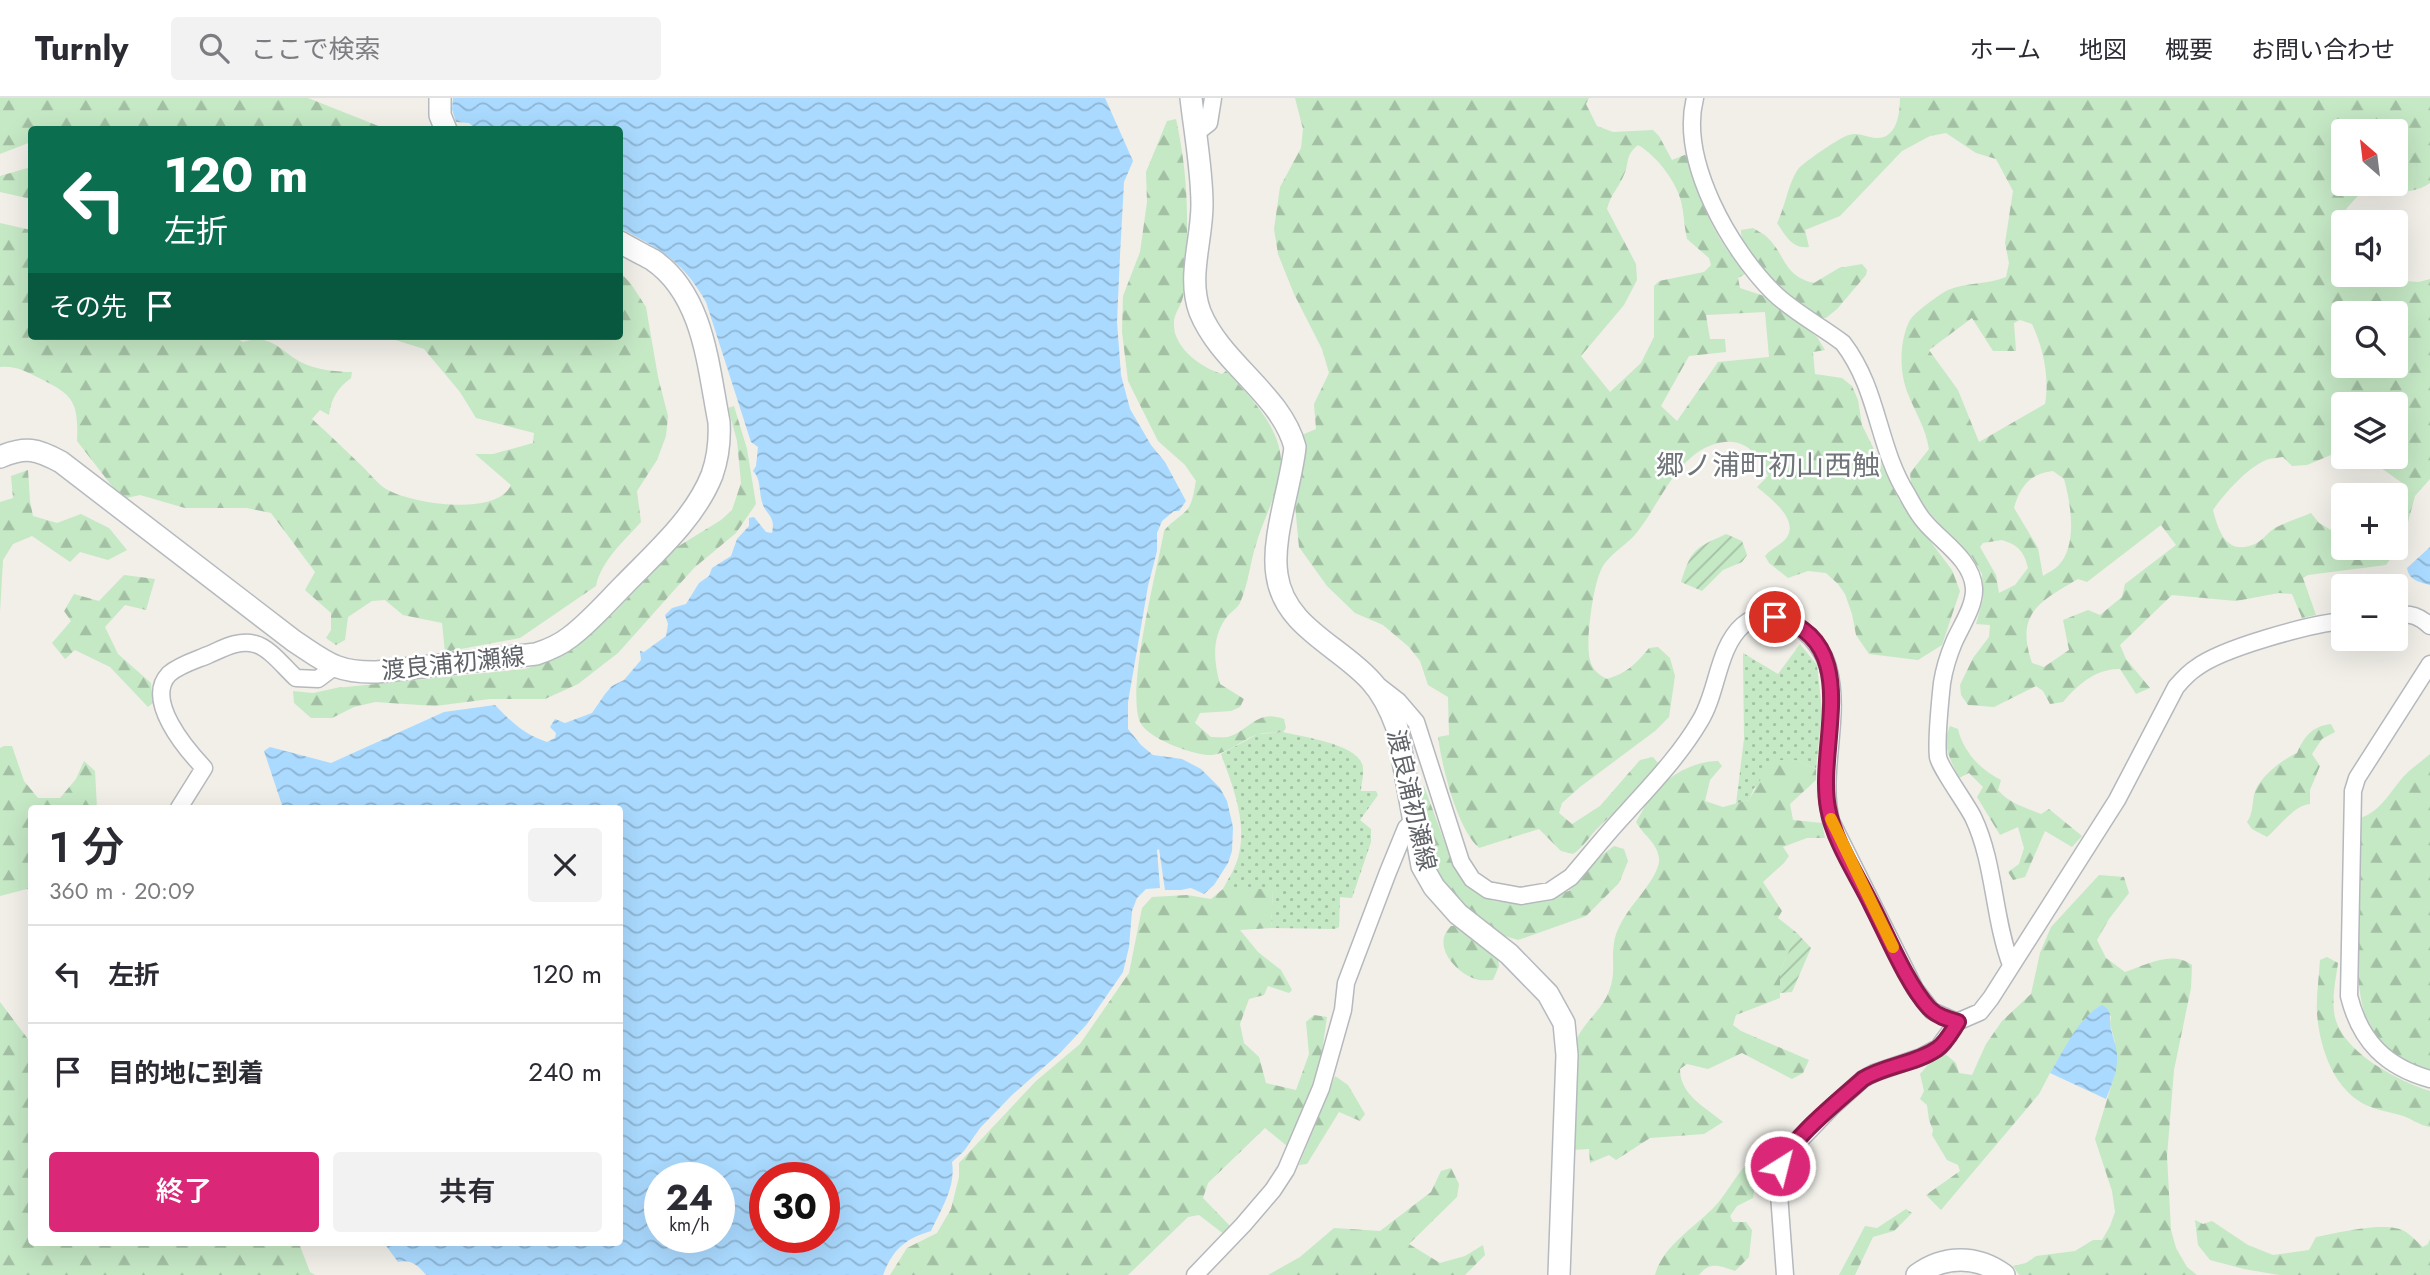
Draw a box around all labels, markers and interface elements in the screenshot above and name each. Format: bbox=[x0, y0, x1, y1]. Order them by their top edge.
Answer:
search box bbox=[171, 17, 661, 80]
text: Turnly bbox=[35, 25, 129, 72]
icon: search bbox=[195, 29, 233, 67]
text: ここで検索 bbox=[251, 30, 381, 68]
text: ホーム bbox=[1970, 32, 2041, 67]
text: 地図 bbox=[2079, 32, 2127, 67]
text: 概要 bbox=[2165, 32, 2213, 67]
text: お問い合わせ bbox=[2251, 32, 2395, 67]
north arrow bbox=[2331, 119, 2408, 196]
map controls bbox=[2331, 119, 2408, 651]
text: 120 m bbox=[164, 140, 308, 210]
icon: left bbox=[49, 154, 140, 245]
text: 左折 bbox=[164, 208, 228, 254]
button: sound bbox=[2331, 210, 2408, 287]
icon: arrive bbox=[141, 287, 179, 325]
text: その先 bbox=[49, 288, 127, 326]
button: search bbox=[2331, 301, 2408, 378]
button: layers bbox=[2331, 392, 2408, 469]
district label: 郷ノ浦町初山西触 bbox=[1656, 445, 1880, 486]
button: + bbox=[2331, 483, 2408, 560]
button: − bbox=[2331, 574, 2408, 651]
pin bbox=[1745, 587, 1805, 647]
icon: arrive bbox=[1756, 598, 1794, 636]
street label: 渡良浦初瀬線 bbox=[380, 638, 526, 688]
street label: 渡良浦初瀬線 bbox=[1379, 726, 1445, 874]
text: 1 分 bbox=[49, 817, 124, 878]
button: close bbox=[528, 828, 602, 902]
text: 360 m · 20:09 bbox=[49, 874, 195, 908]
icon: left bbox=[49, 955, 87, 993]
text: 120 m bbox=[532, 955, 602, 993]
text: 左折 bbox=[108, 956, 160, 994]
icon: arrive bbox=[49, 1053, 87, 1091]
text: 240 m bbox=[528, 1053, 602, 1091]
text: 目的地に到着 bbox=[108, 1054, 264, 1092]
position arrow bbox=[1743, 1129, 1817, 1203]
button: 終了 bbox=[49, 1152, 319, 1232]
button: 共有 bbox=[333, 1152, 602, 1232]
speed limit sign: 30 bbox=[749, 1162, 840, 1253]
text: 24 bbox=[666, 1173, 713, 1223]
text: km/h bbox=[669, 1212, 710, 1238]

